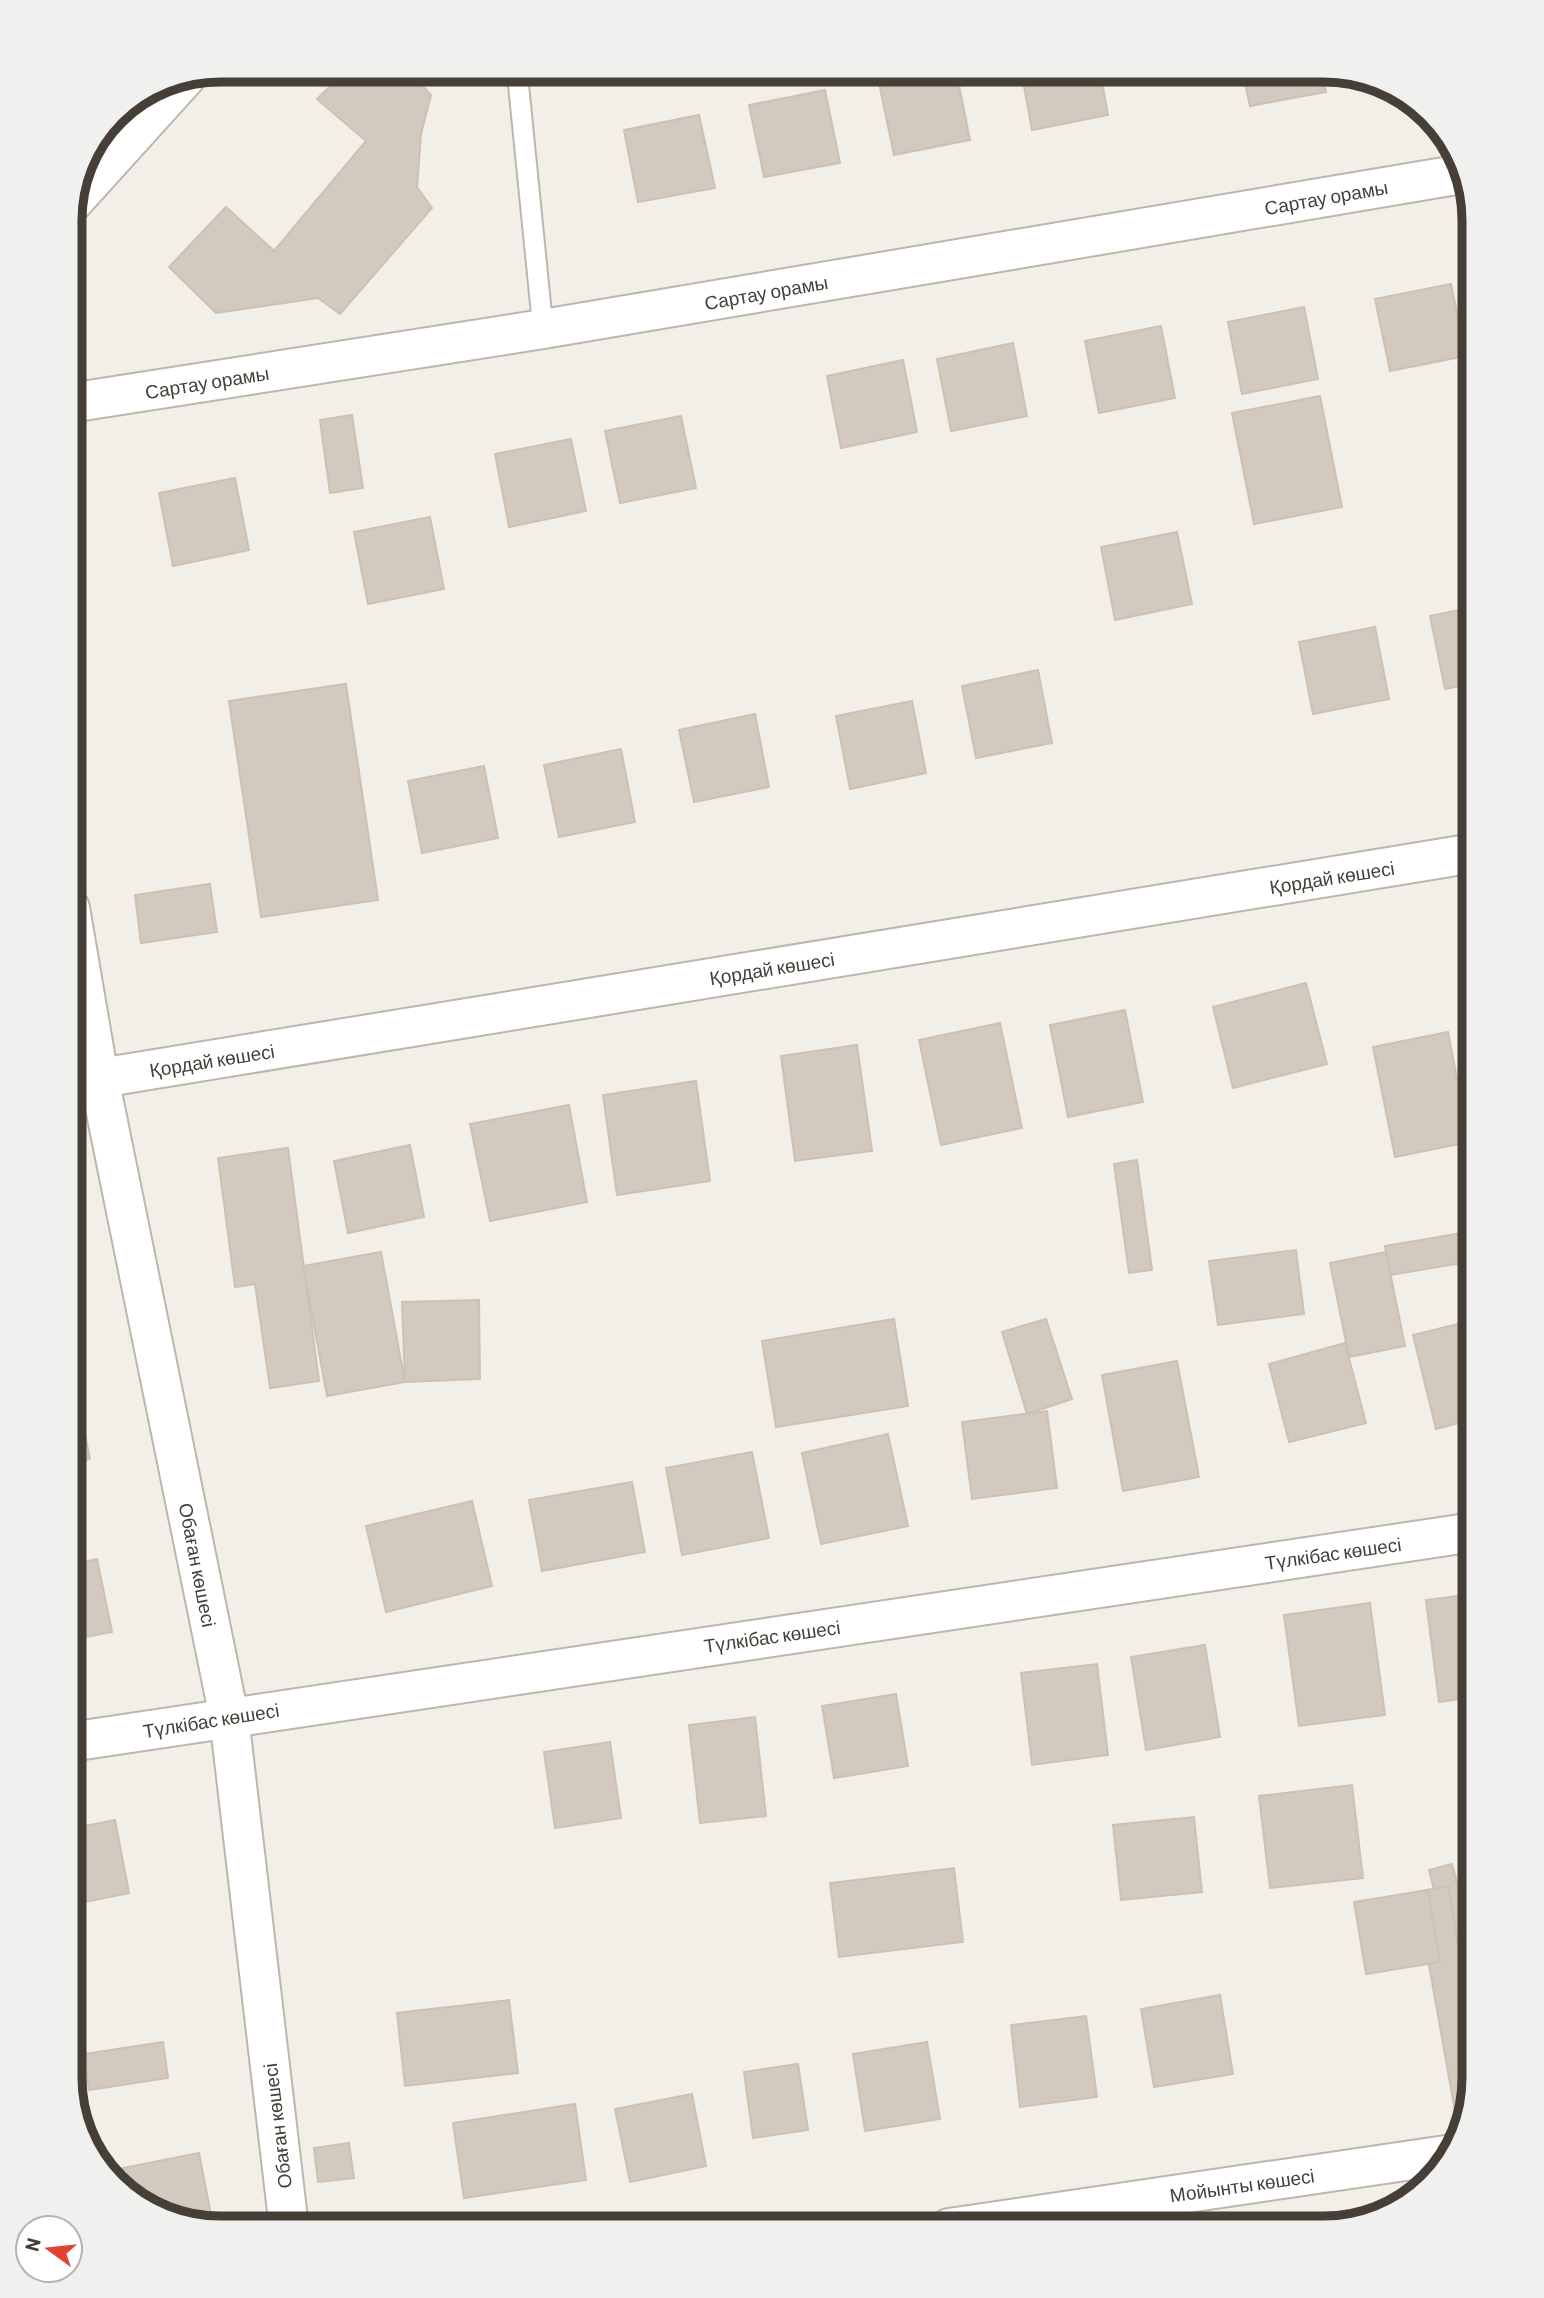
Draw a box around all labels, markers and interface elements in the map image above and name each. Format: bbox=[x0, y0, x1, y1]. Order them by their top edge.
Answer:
street label: Сартау орамы bbox=[1262, 175, 1390, 219]
street label: Сартау орамы bbox=[702, 270, 830, 314]
street label: Сартау орамы bbox=[143, 361, 271, 403]
street label: Қордай көшесі bbox=[1268, 856, 1396, 898]
street label: Қордай көшесі bbox=[708, 947, 836, 989]
street label: Қордай көшесі bbox=[148, 1039, 276, 1081]
street label: Обаған көшесі bbox=[175, 1501, 221, 1629]
street label: Түлкібас көшесі bbox=[1263, 1532, 1403, 1574]
street label: Түлкібас көшесі bbox=[702, 1615, 842, 1657]
street label: Түлкібас көшесі bbox=[141, 1698, 281, 1742]
street label: Обаған көшесі bbox=[258, 2062, 296, 2190]
street label: Мойынты көшесі bbox=[1168, 2163, 1316, 2207]
north arrow bbox=[14, 2214, 84, 2284]
text: N bbox=[19, 2235, 45, 2254]

